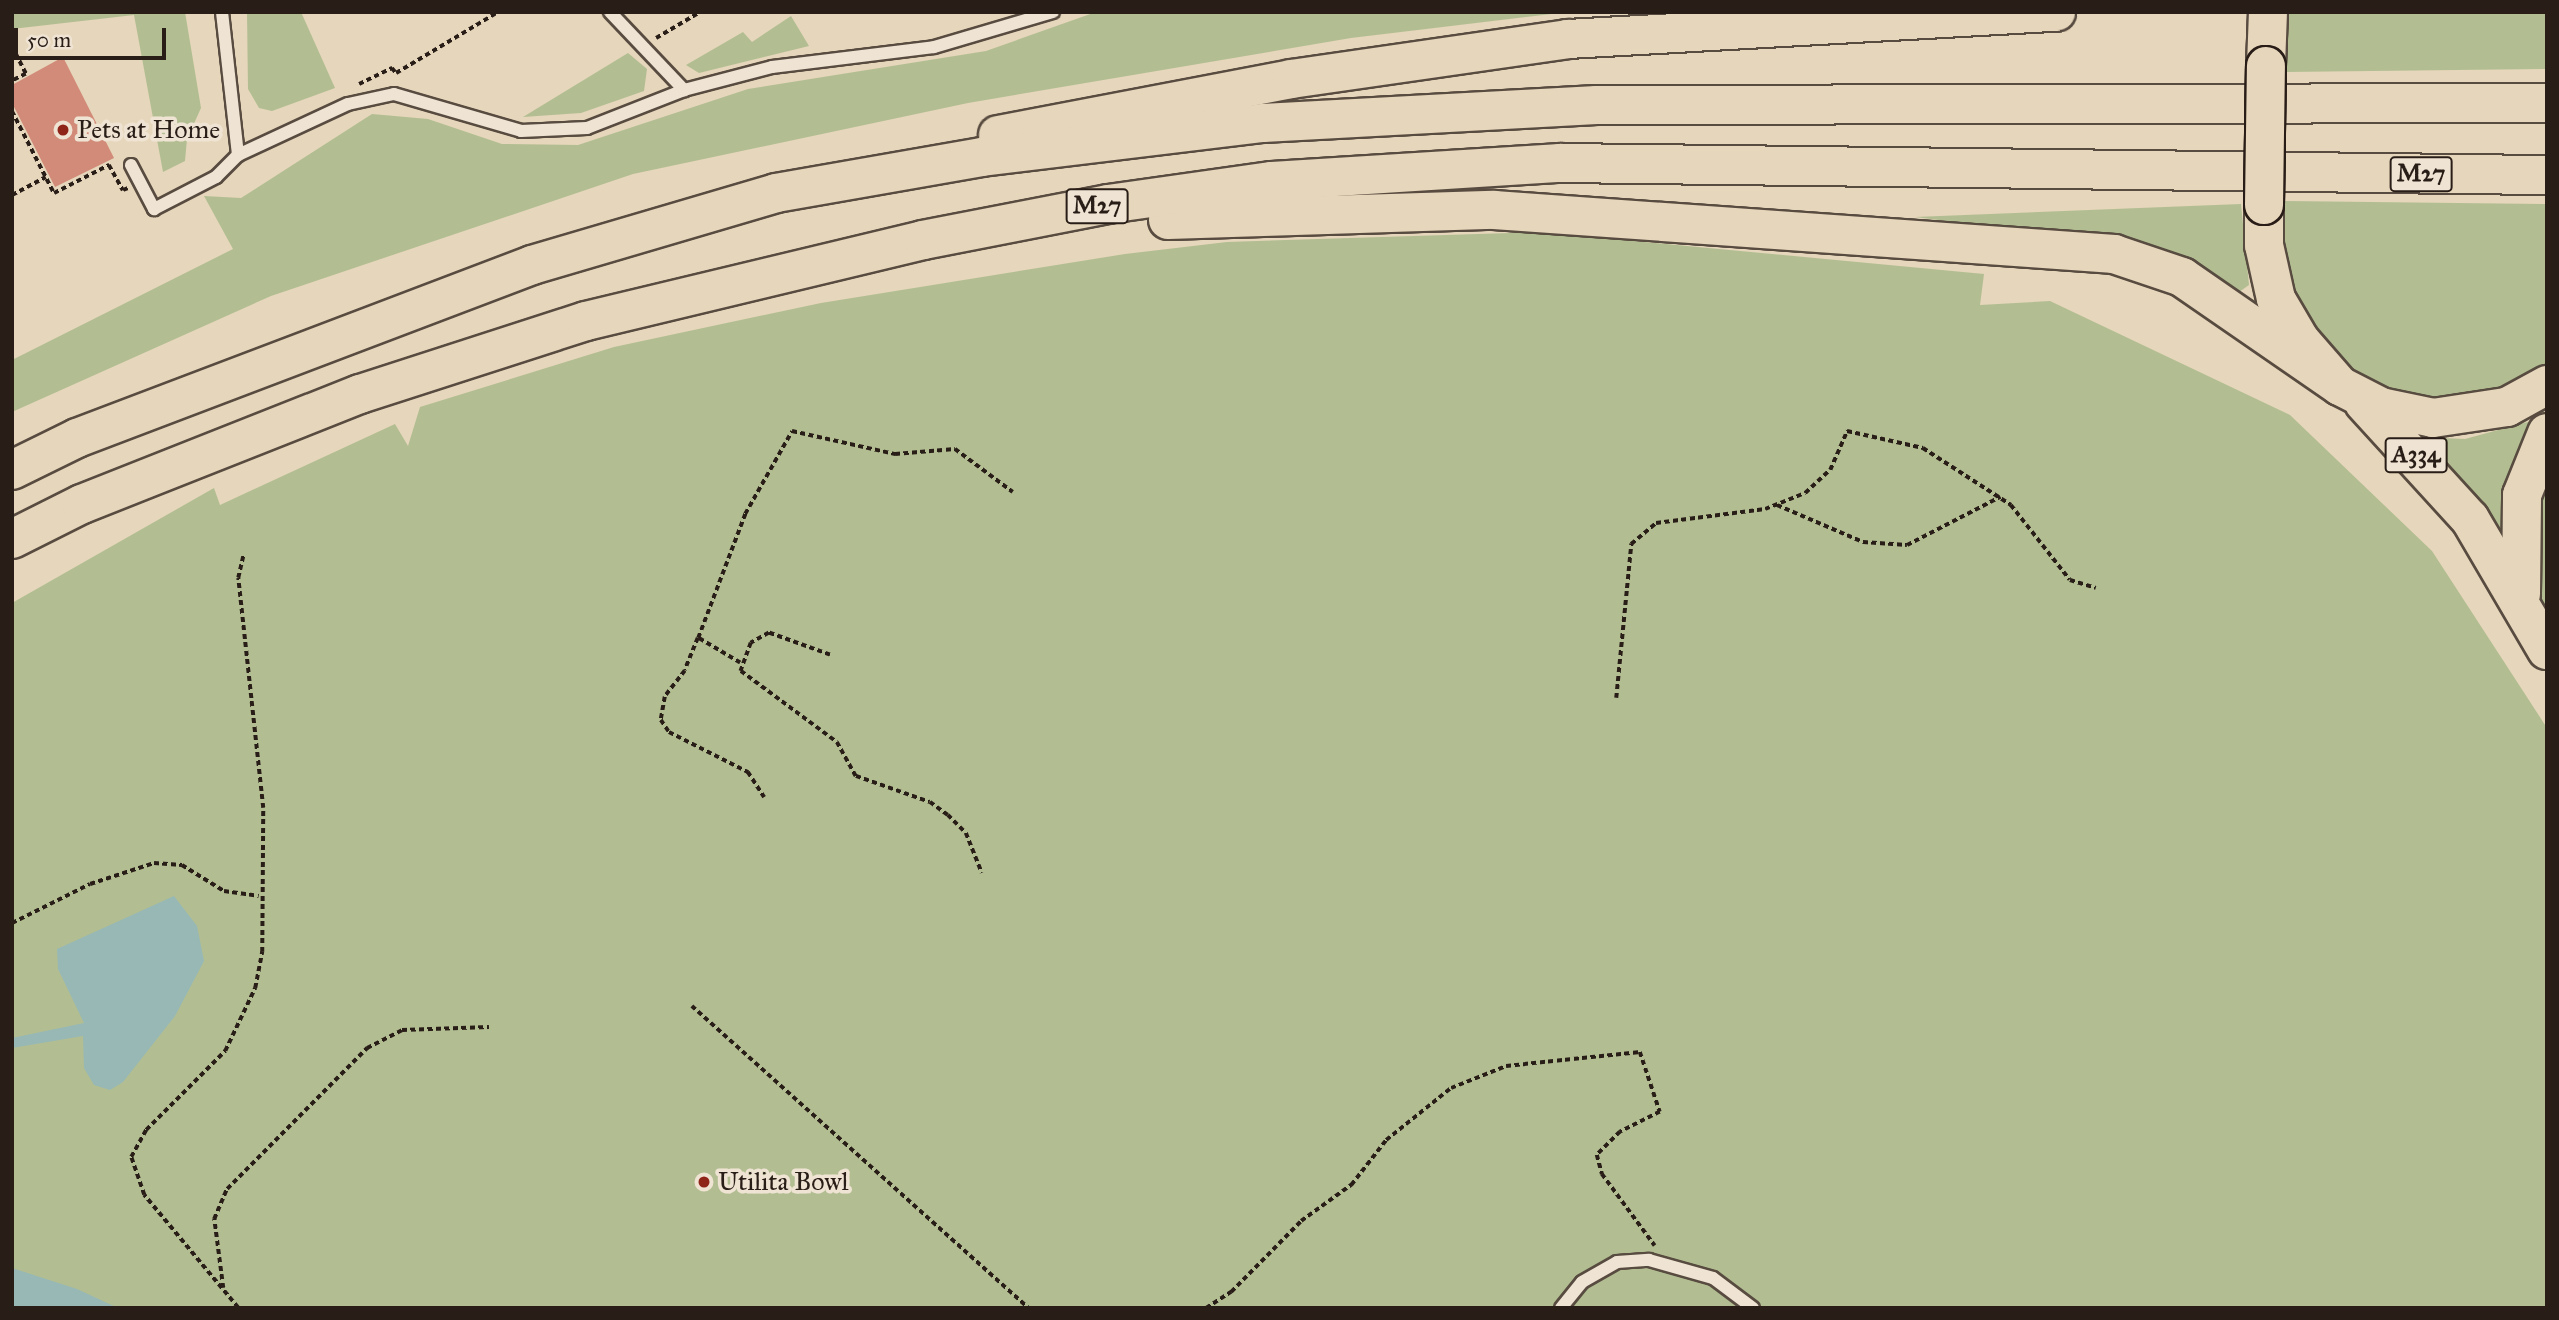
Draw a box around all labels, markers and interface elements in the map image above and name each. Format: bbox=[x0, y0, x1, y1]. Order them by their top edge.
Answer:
scale bar bbox=[18, 14, 170, 58]
text: 50 m bbox=[27, 27, 71, 53]
place label: Pets at Home bbox=[77, 114, 220, 146]
marker: Pets at Home bbox=[55, 122, 71, 138]
road number: M27 bbox=[2390, 154, 2452, 194]
road number: M27 bbox=[1066, 186, 1128, 226]
road number: A334 bbox=[2384, 434, 2448, 476]
place label: Utilita Bowl bbox=[718, 1166, 848, 1198]
marker: Utilita Bowl bbox=[696, 1174, 712, 1190]

